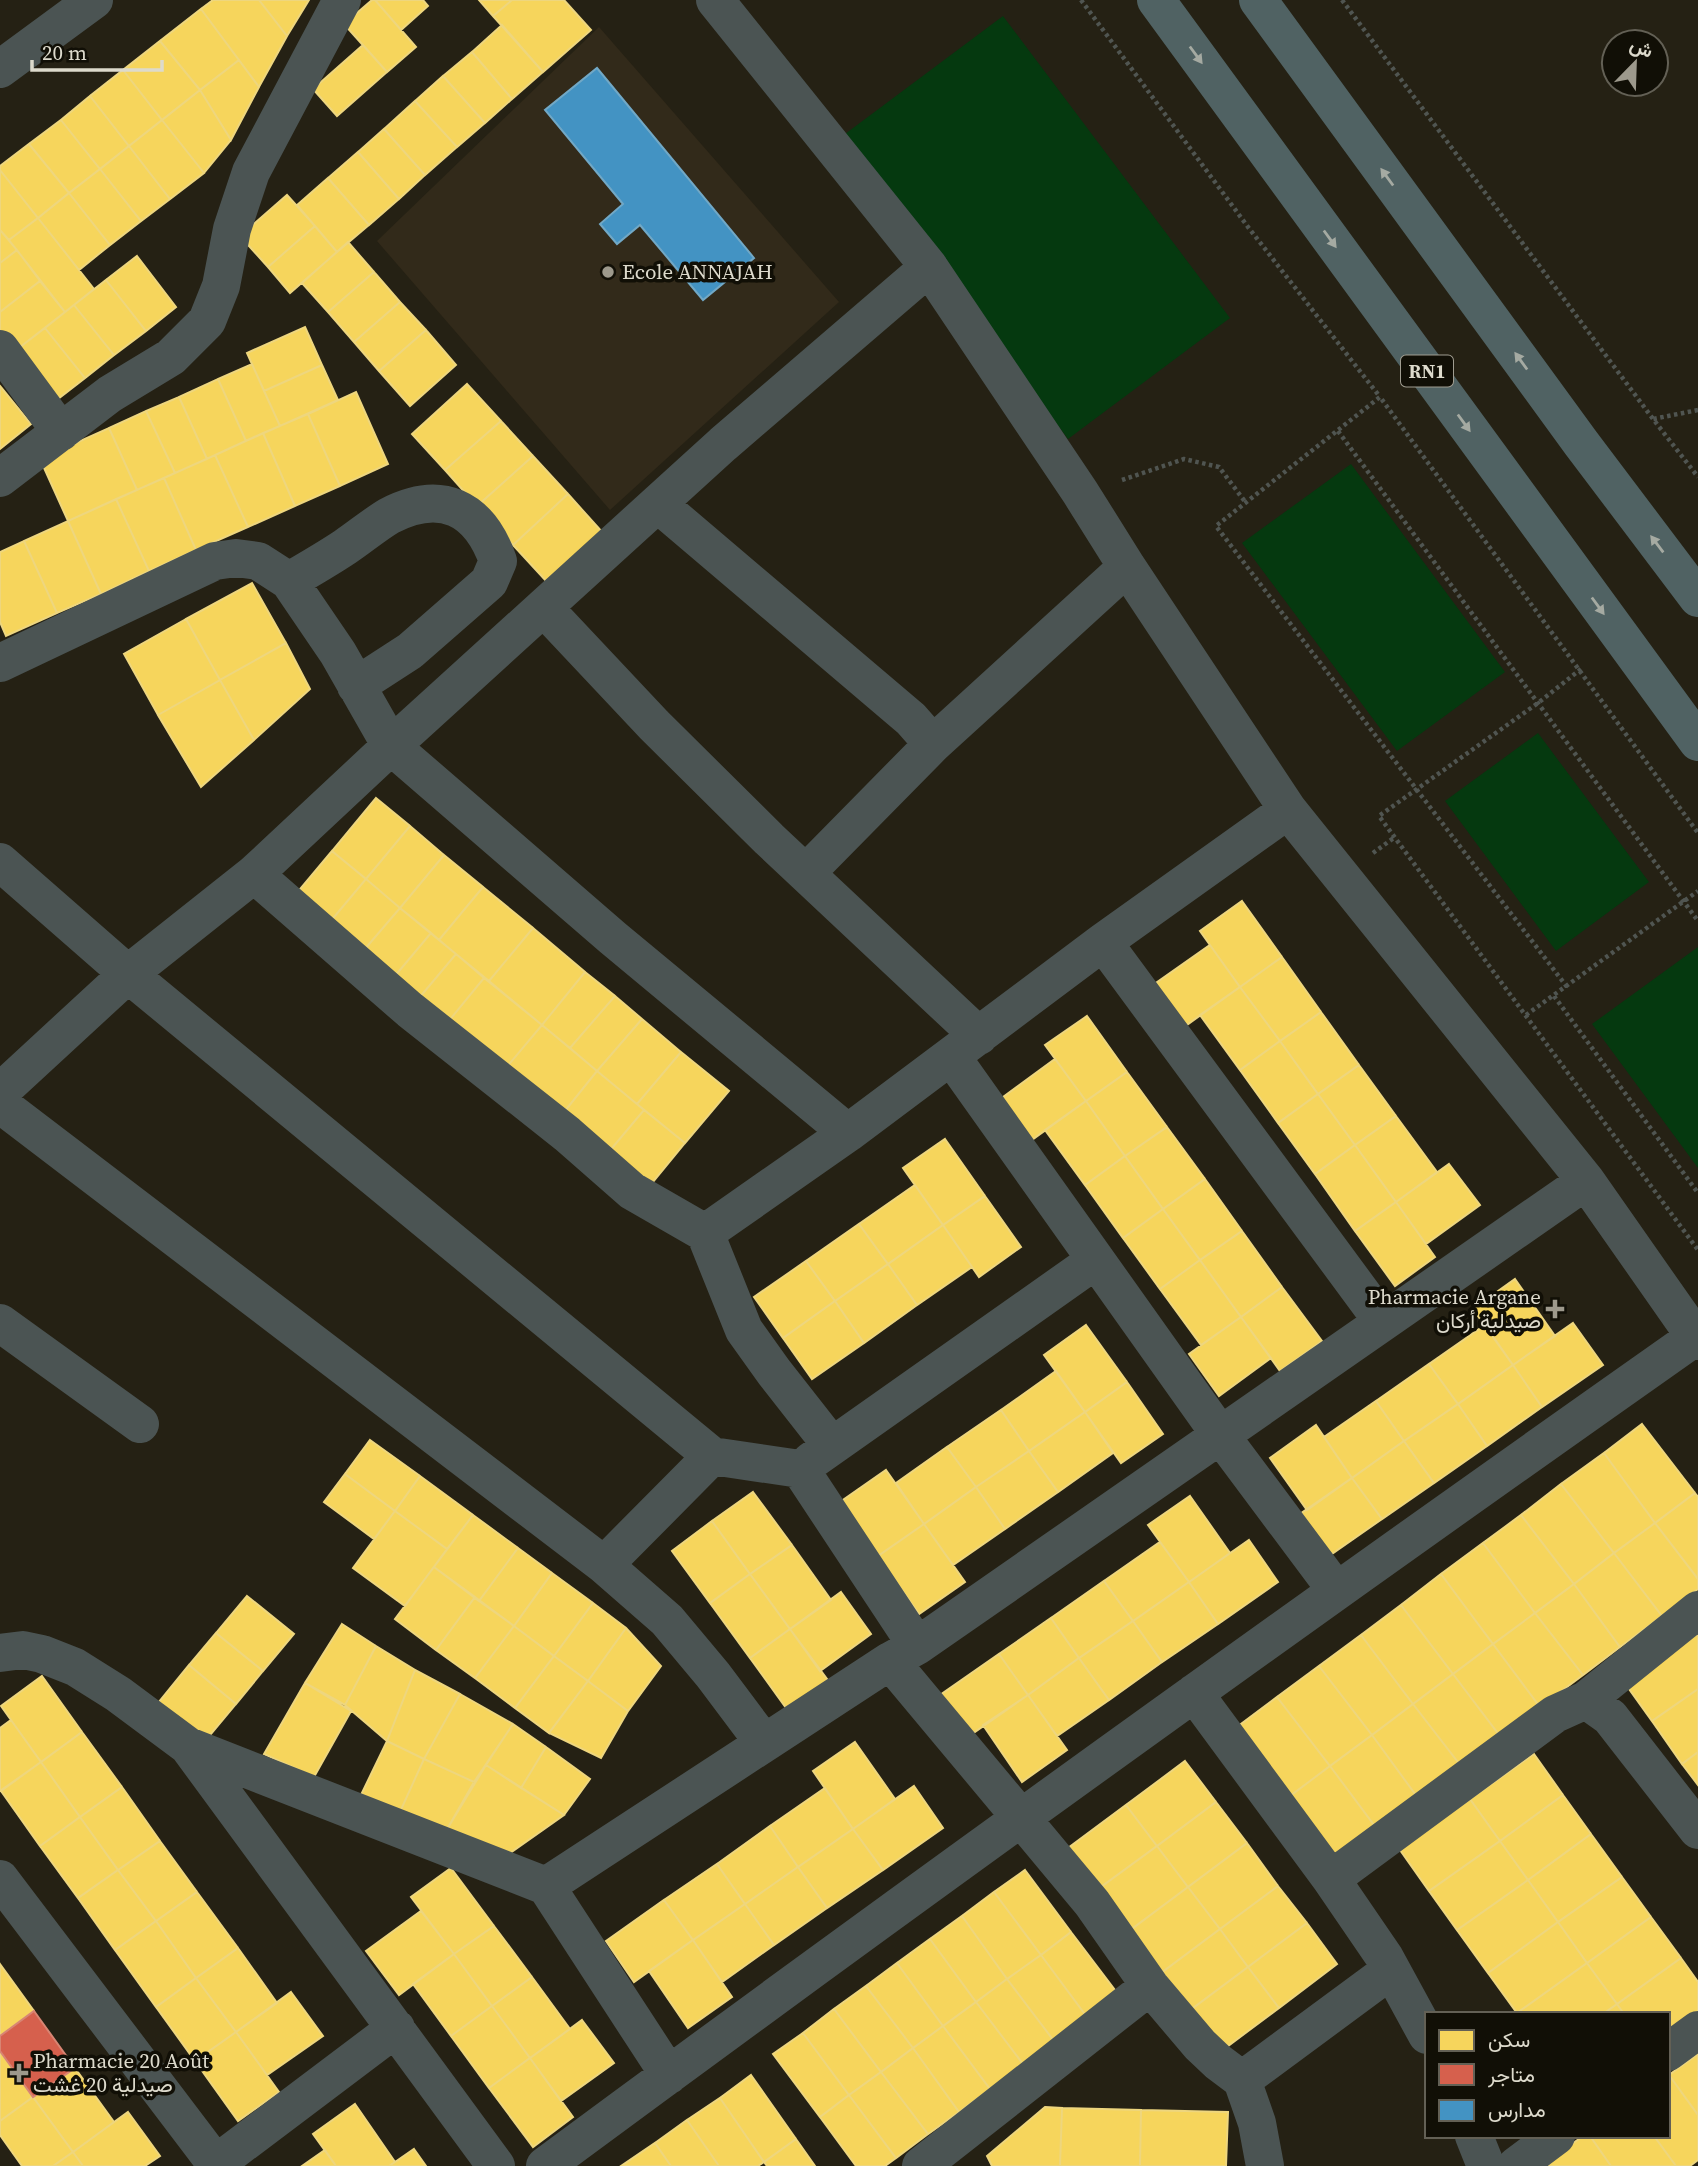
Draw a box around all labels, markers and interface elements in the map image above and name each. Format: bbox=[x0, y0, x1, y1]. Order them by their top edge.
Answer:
scale bar bbox=[32, 28, 161, 72]
north arrow bbox=[1600, 28, 1670, 98]
text: ش bbox=[1626, 31, 1657, 64]
text: 20 m bbox=[42, 38, 87, 67]
one-way arrow bbox=[1189, 46, 1203, 64]
one-way arrow bbox=[1381, 168, 1395, 186]
one-way arrow bbox=[1323, 230, 1337, 248]
place label: Ecole ANNAJAH bbox=[622, 257, 773, 286]
marker: Ecole ANNAJAH bbox=[600, 264, 616, 280]
one-way arrow bbox=[1515, 352, 1529, 370]
road number: RN1 bbox=[1401, 356, 1453, 386]
one-way arrow bbox=[1457, 414, 1471, 432]
one-way arrow bbox=[1650, 535, 1664, 553]
one-way arrow bbox=[1591, 597, 1606, 615]
place label: Pharmacie Argane صيدلية أركان bbox=[1368, 1282, 1541, 1335]
marker: Pharmacie Argane صيدلية أركان bbox=[1547, 1301, 1563, 1317]
legend bbox=[1425, 2012, 1670, 2138]
text: سكن bbox=[1488, 2025, 1530, 2054]
place label: Pharmacie 20 Août صيدلية 20 غشت bbox=[33, 2046, 209, 2099]
text: متاجر bbox=[1487, 2060, 1535, 2089]
marker: Pharmacie 20 Août صيدلية 20 غشت bbox=[11, 2065, 27, 2081]
text: مدارس bbox=[1488, 2095, 1546, 2124]

